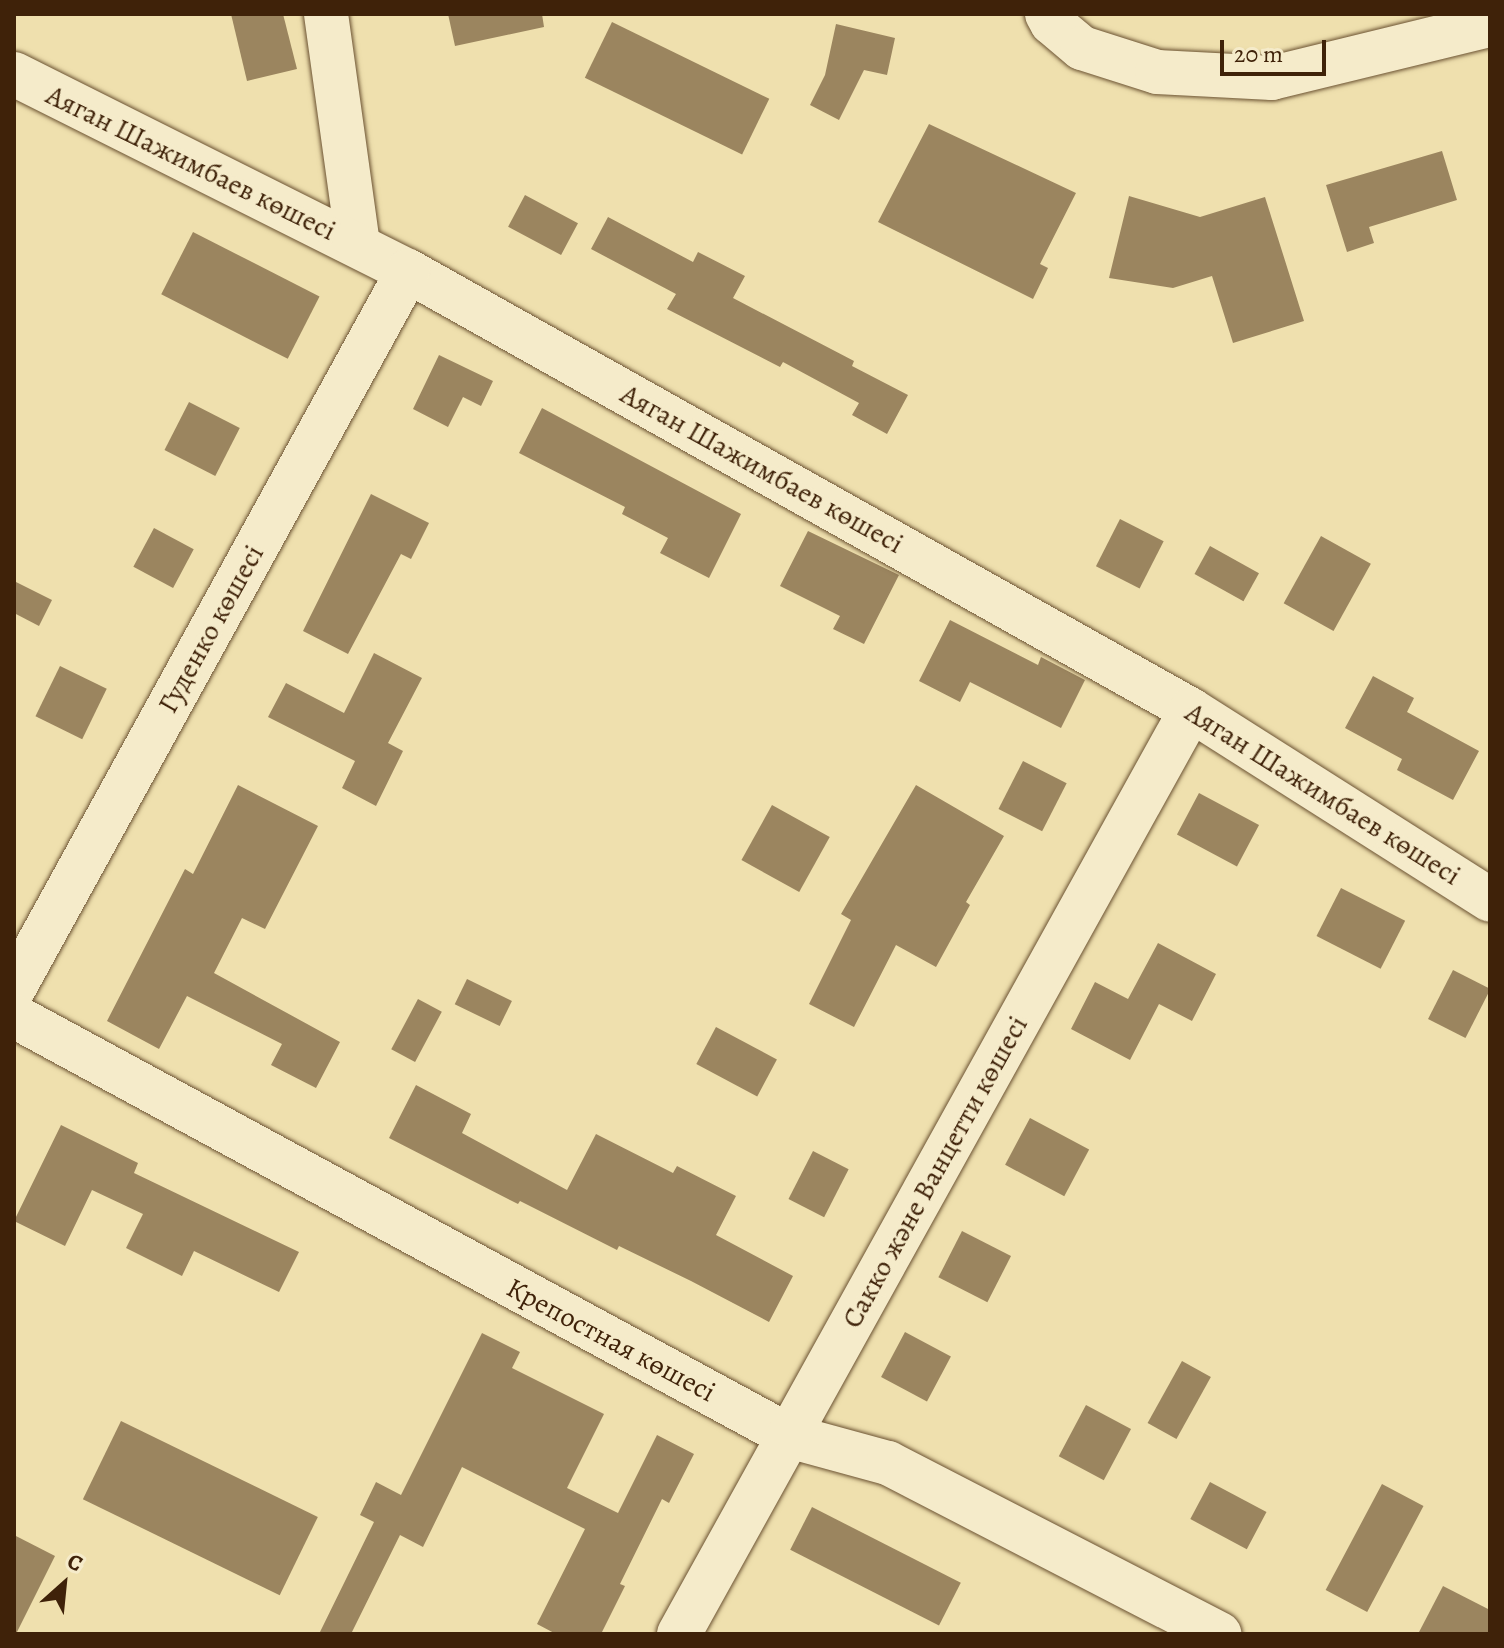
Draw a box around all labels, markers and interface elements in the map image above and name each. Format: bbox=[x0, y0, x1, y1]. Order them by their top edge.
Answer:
scale bar bbox=[1224, 24, 1330, 74]
text: 20 m bbox=[1234, 38, 1283, 70]
street label: Аяган Шажимбаев көшесі bbox=[41, 78, 341, 248]
street label: Аяган Шажимбаев көшесі bbox=[615, 377, 909, 561]
street label: Гуденко көшесі bbox=[151, 539, 271, 719]
street label: Аяган Шажимбаев көшесі bbox=[1179, 696, 1467, 892]
street label: Сакко және Ванцетти көшесі bbox=[835, 1010, 1035, 1334]
street label: Крепостная көшесі bbox=[501, 1271, 721, 1409]
north arrow bbox=[24, 1544, 104, 1624]
text: С bbox=[62, 1546, 88, 1579]

